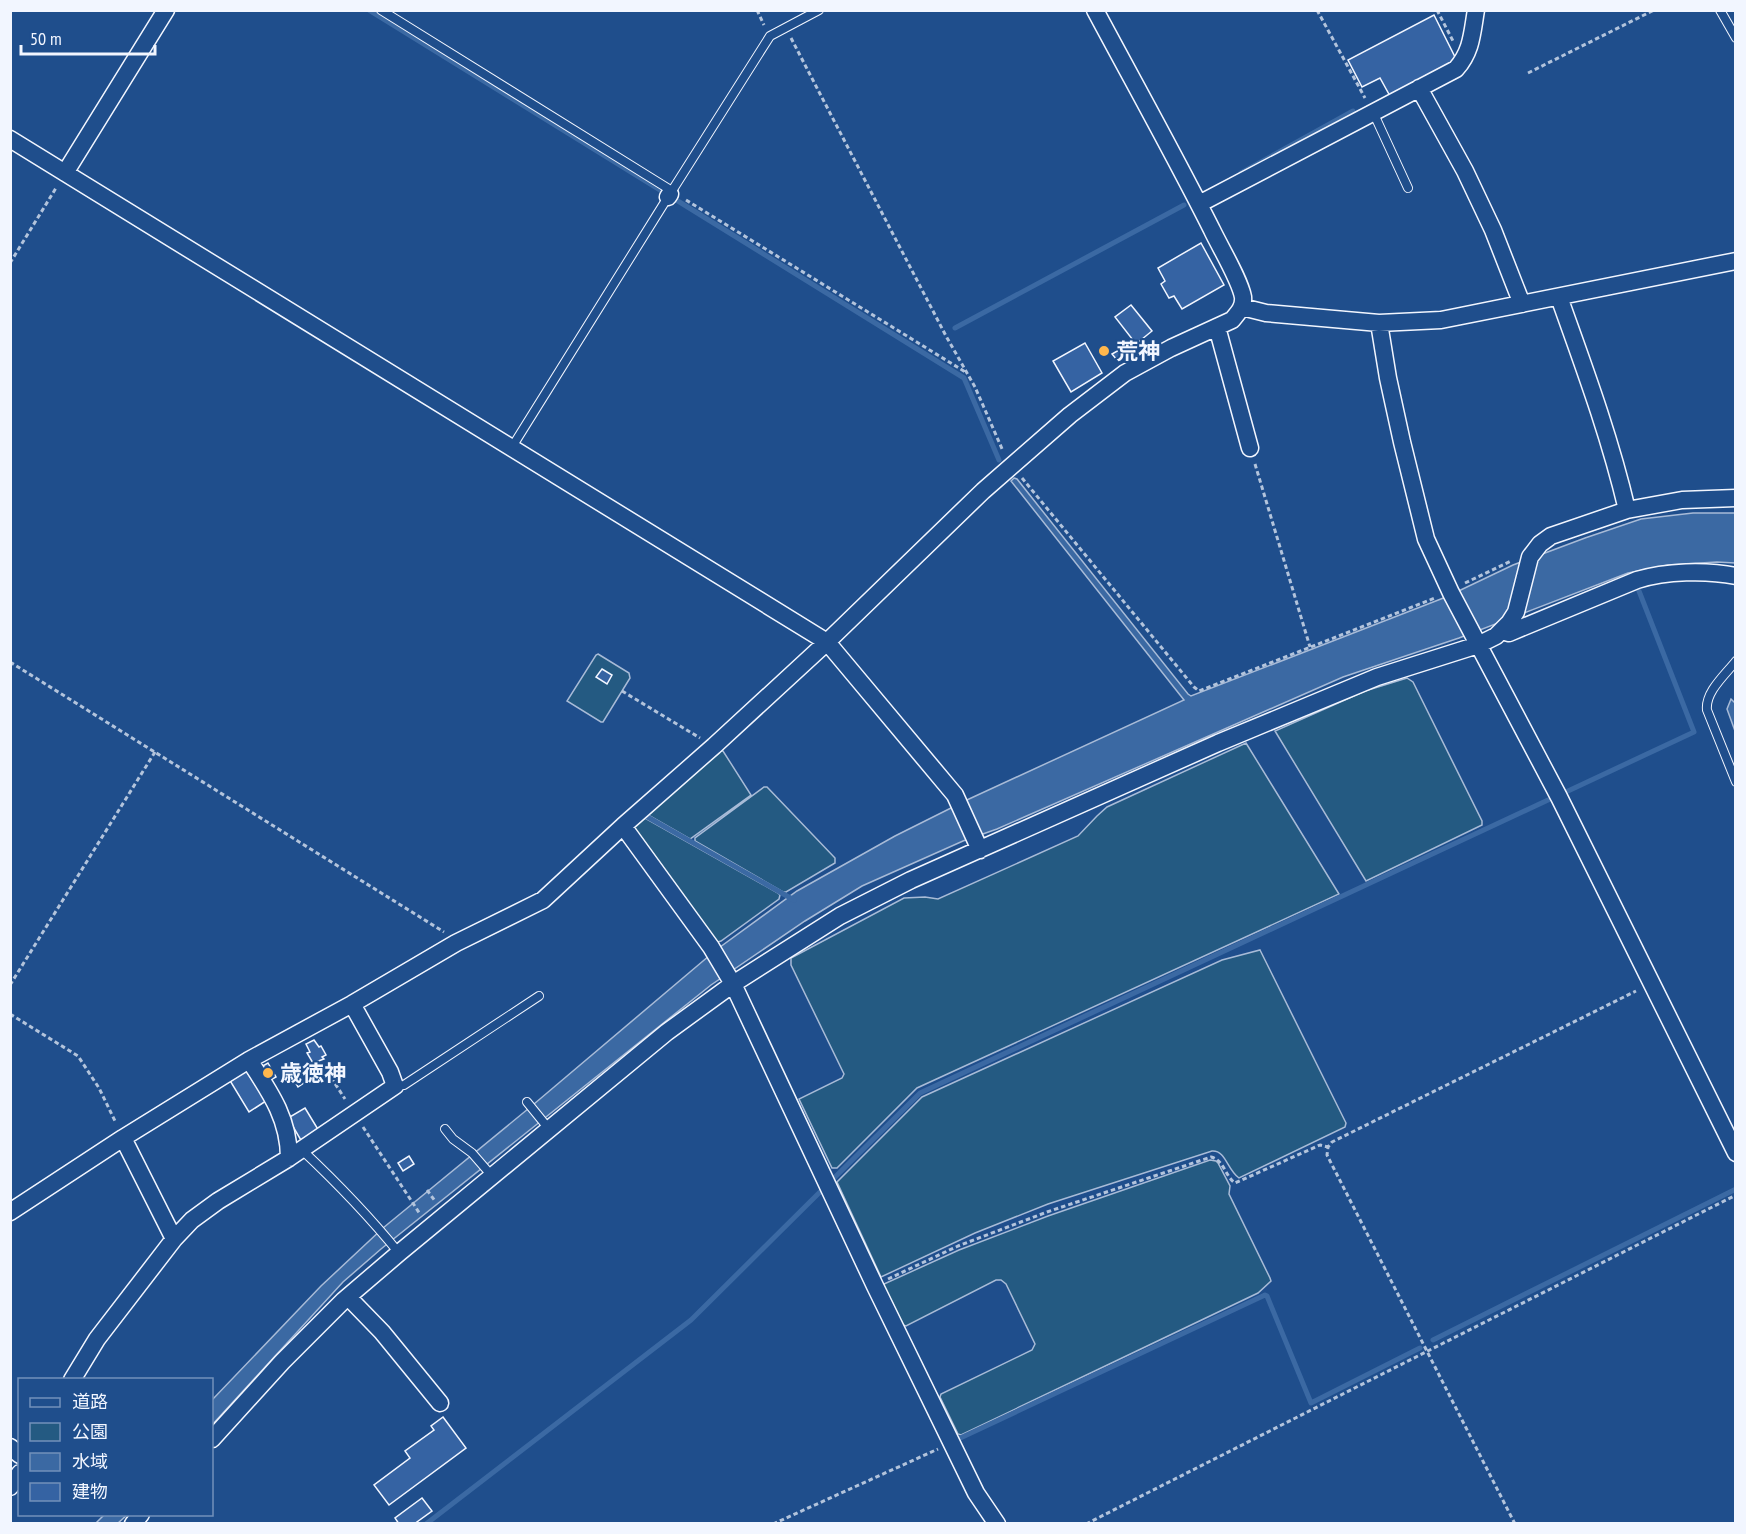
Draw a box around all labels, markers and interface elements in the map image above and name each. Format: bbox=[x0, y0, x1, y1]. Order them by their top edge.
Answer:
scale bar bbox=[21, 18, 154, 56]
text: 50 m bbox=[30, 27, 62, 50]
place label: 荒神 bbox=[1116, 337, 1160, 365]
marker: 荒神 bbox=[1097, 344, 1111, 358]
place label: 歳徳神 bbox=[280, 1059, 346, 1087]
marker: 歳徳神 bbox=[261, 1066, 275, 1080]
legend bbox=[18, 1378, 213, 1516]
text: 道路 bbox=[72, 1390, 108, 1413]
text: 公園 bbox=[72, 1420, 108, 1443]
text: 水域 bbox=[72, 1450, 108, 1473]
text: 建物 bbox=[72, 1480, 108, 1503]

